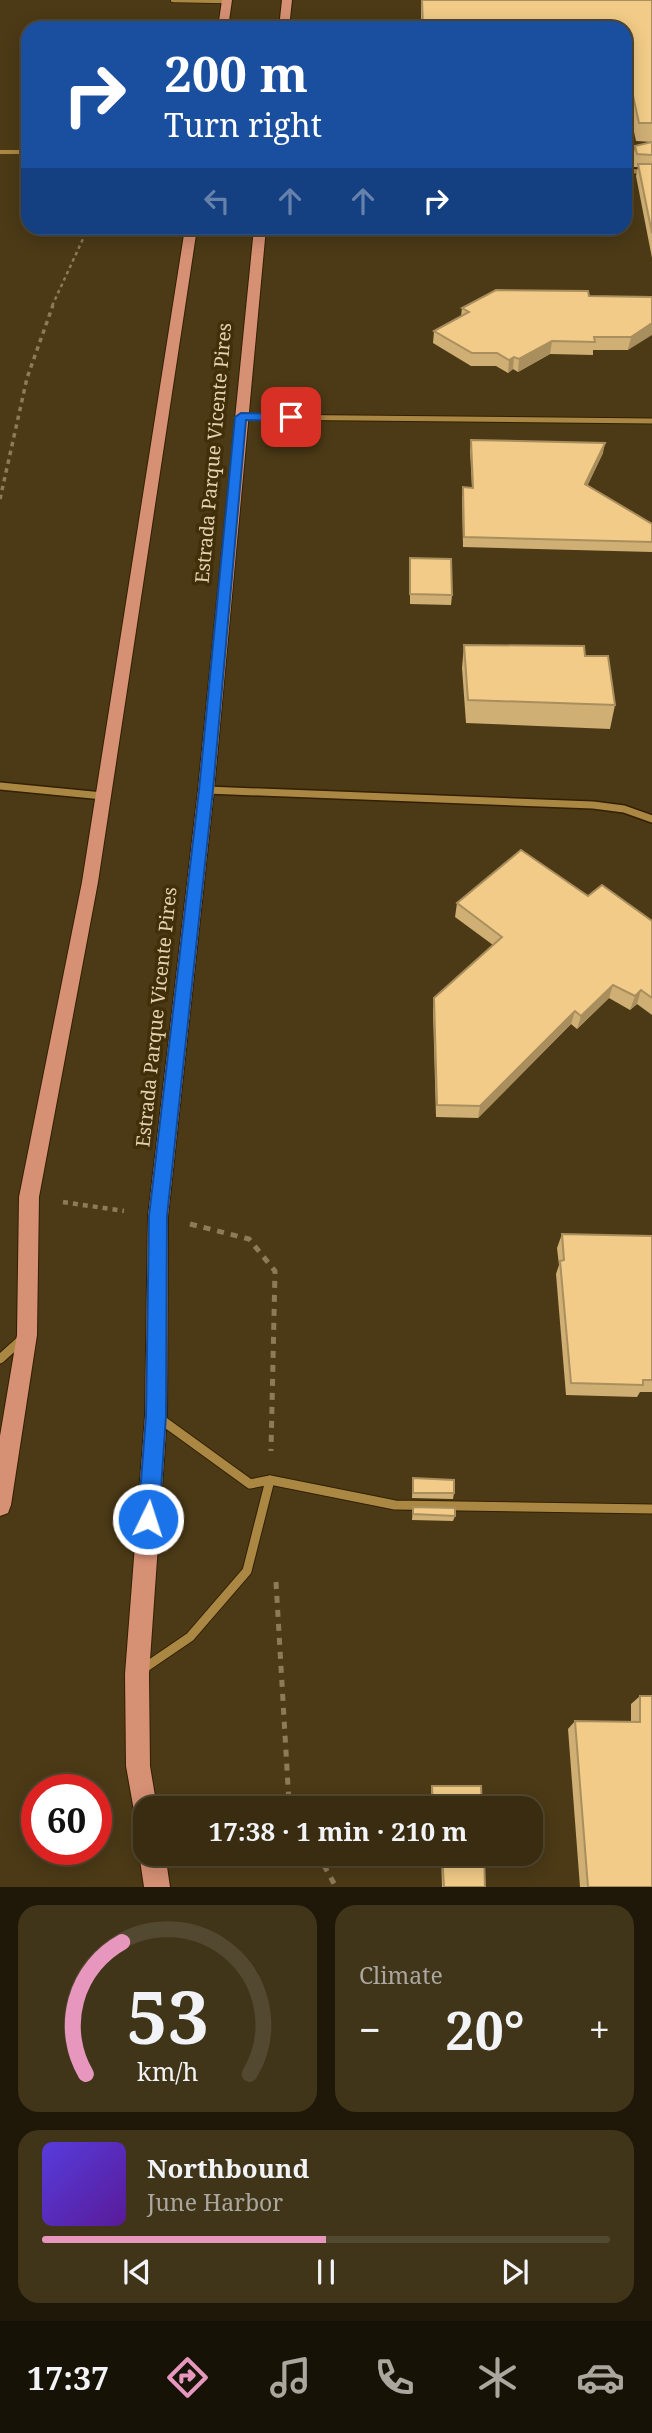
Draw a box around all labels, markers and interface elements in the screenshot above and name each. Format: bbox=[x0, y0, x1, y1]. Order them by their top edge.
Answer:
text: 200 m bbox=[164, 40, 308, 106]
icon: right bbox=[49, 49, 140, 140]
text: Turn right bbox=[164, 103, 322, 146]
icon: left bbox=[198, 182, 236, 220]
icon: ahead bbox=[271, 182, 309, 220]
icon: ahead bbox=[344, 182, 382, 220]
icon: right bbox=[417, 182, 455, 220]
street label: Estrada Parque Vicente Pires bbox=[189, 322, 237, 584]
pin bbox=[261, 387, 321, 447]
icon: arrive bbox=[272, 398, 310, 436]
street label: Estrada Parque Vicente Pires bbox=[129, 886, 183, 1148]
position arrow bbox=[111, 1482, 185, 1556]
speed limit sign: 60 bbox=[21, 1774, 112, 1865]
text: 17:38 · 1 min · 210 m bbox=[208, 1813, 468, 1849]
text: Climate bbox=[359, 1959, 443, 1991]
text: 53 bbox=[126, 1967, 209, 2066]
text: 20° bbox=[445, 1994, 525, 2065]
text: − bbox=[359, 2003, 381, 2055]
text: + bbox=[589, 2003, 610, 2055]
text: km/h bbox=[137, 2054, 198, 2088]
text: Northbound bbox=[147, 2150, 309, 2186]
text: June Harbor bbox=[147, 2186, 283, 2218]
icon: previous bbox=[118, 2253, 156, 2291]
icon: pause bbox=[307, 2253, 345, 2291]
icon: next bbox=[496, 2253, 534, 2291]
icon: directions bbox=[163, 2353, 212, 2402]
icon: music bbox=[266, 2353, 315, 2402]
icon: phone bbox=[370, 2353, 419, 2402]
icon: climate bbox=[473, 2353, 522, 2402]
icon: car bbox=[576, 2353, 625, 2402]
text: 17:37 bbox=[27, 2356, 109, 2399]

